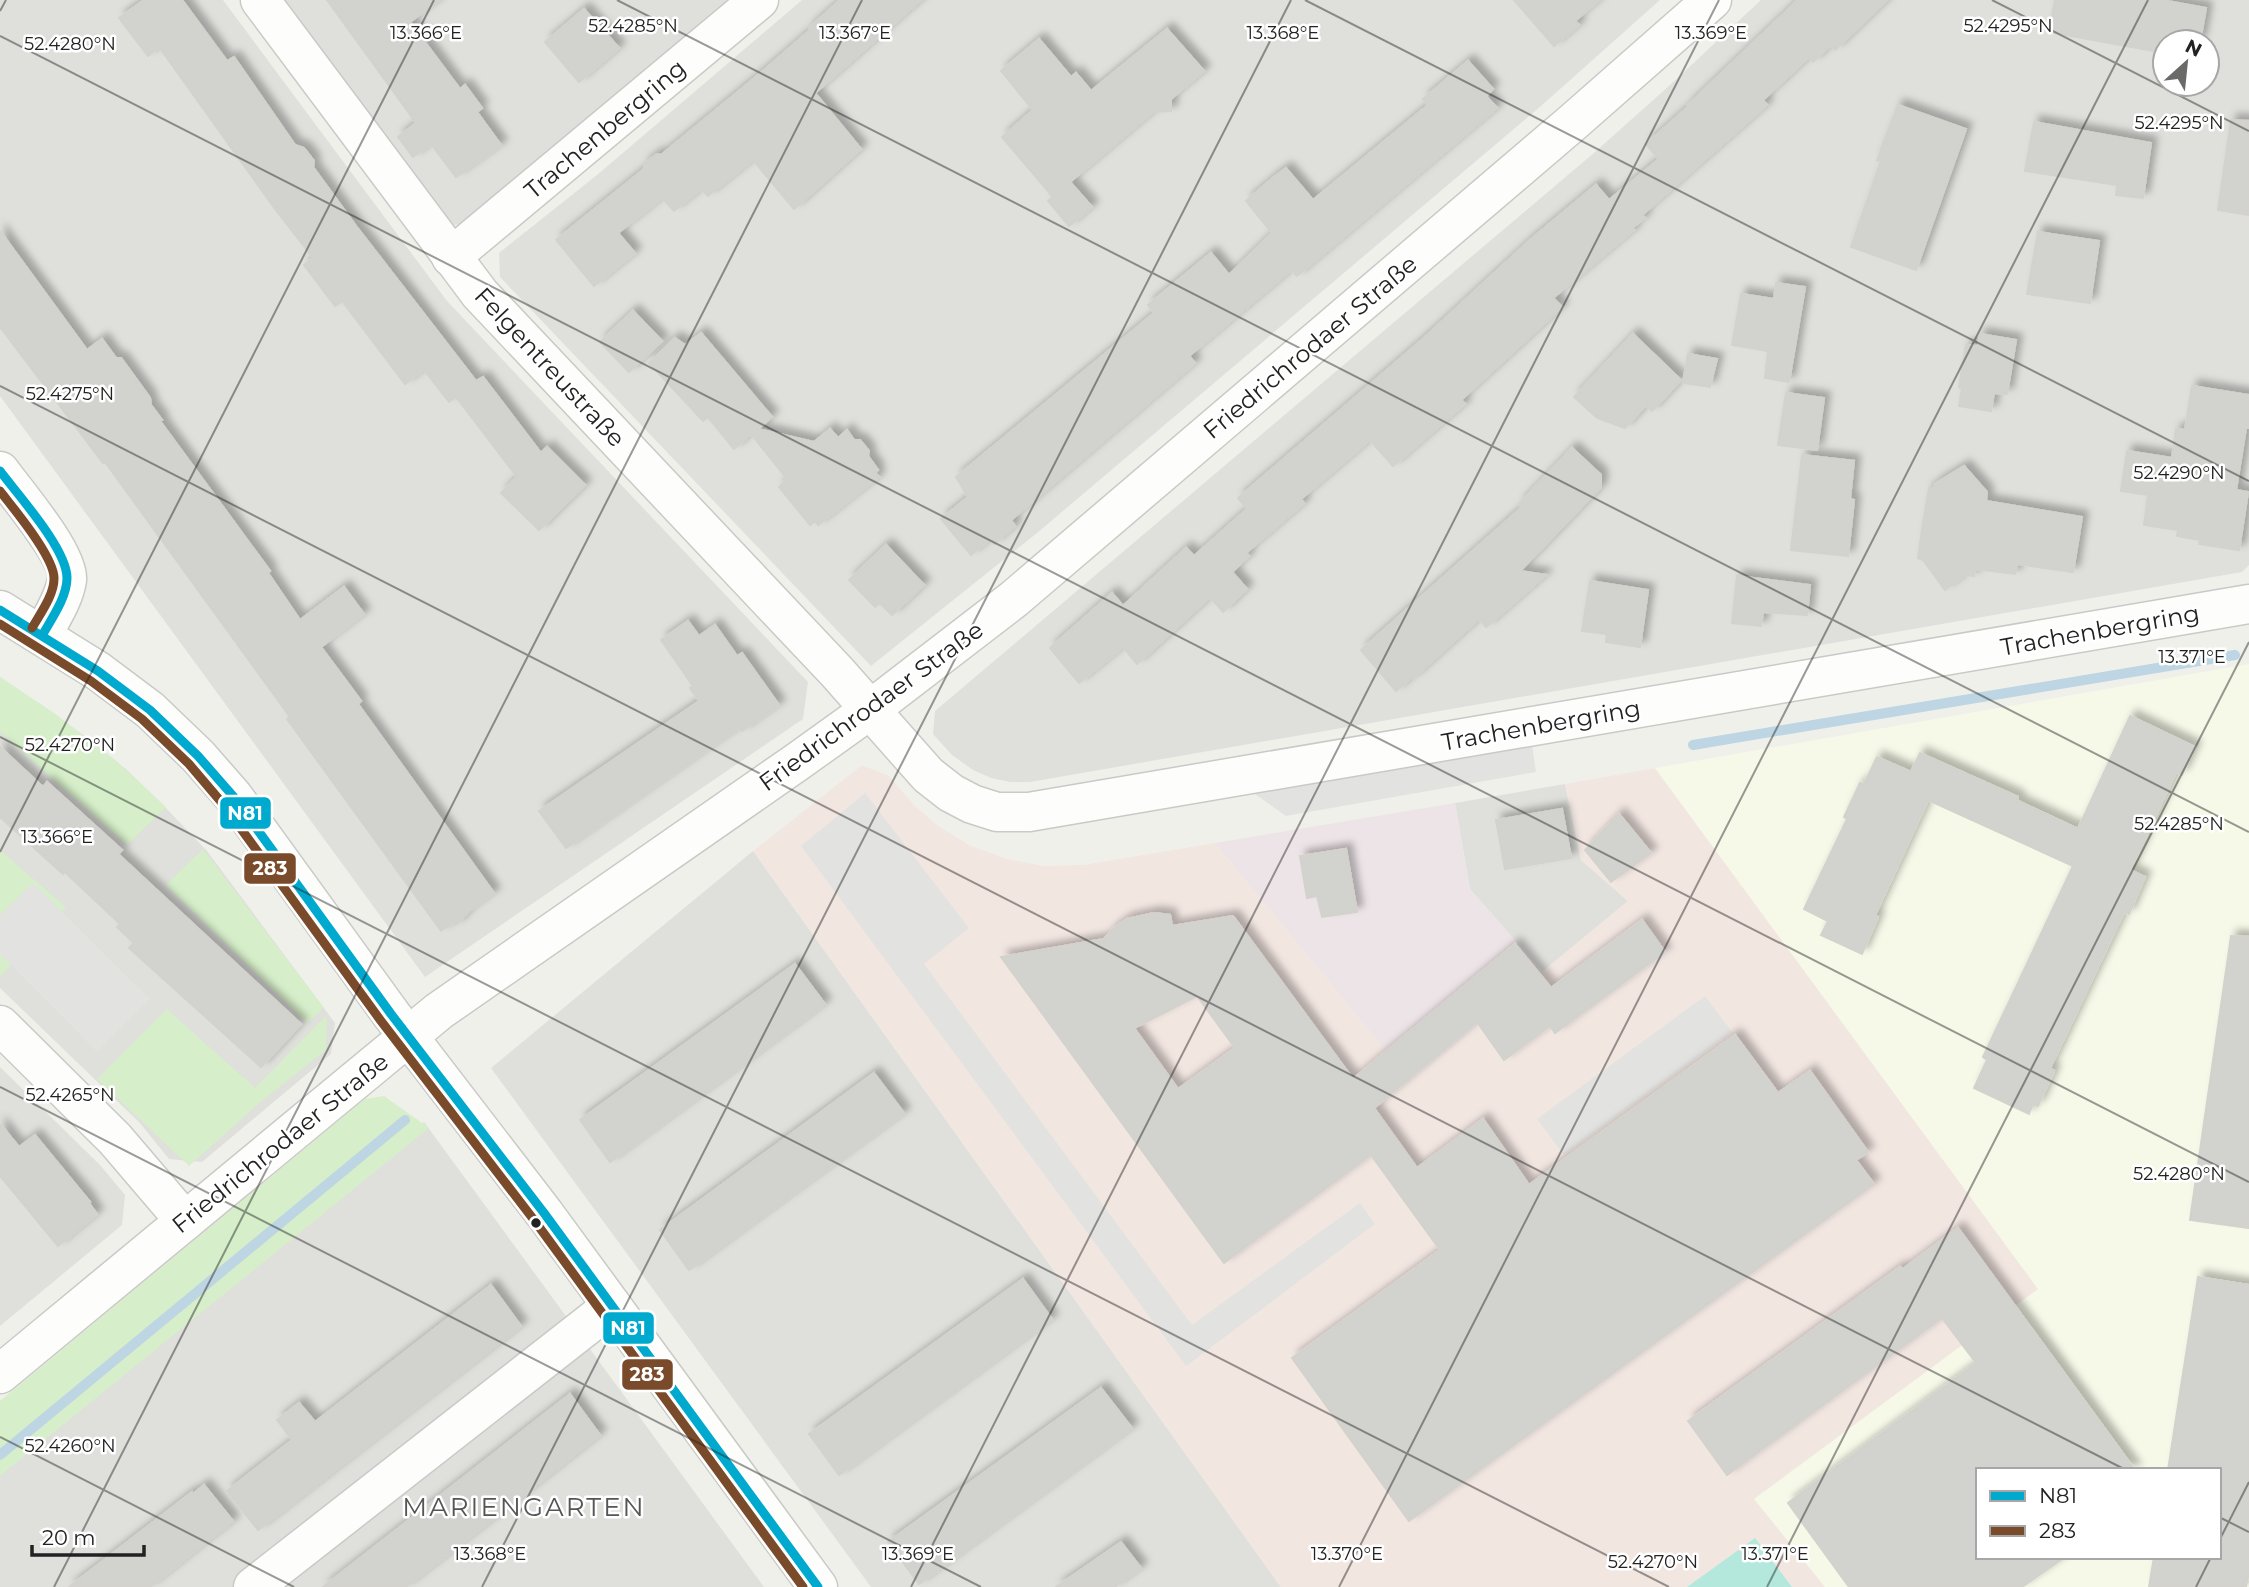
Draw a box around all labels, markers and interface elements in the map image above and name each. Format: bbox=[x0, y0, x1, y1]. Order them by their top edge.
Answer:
text: 52.4285°N bbox=[588, 15, 678, 37]
text: 52.4295°N bbox=[1963, 15, 2053, 37]
text: 13.366°E bbox=[390, 22, 462, 44]
text: 13.367°E bbox=[819, 22, 891, 44]
text: 13.368°E bbox=[1247, 22, 1319, 44]
text: 13.369°E bbox=[1675, 22, 1747, 44]
north arrow bbox=[2151, 28, 2221, 98]
text: 52.4280°N bbox=[24, 33, 116, 55]
text: N bbox=[2181, 35, 2206, 62]
street label: Trachenbergring bbox=[518, 53, 692, 205]
text: 52.4295°N bbox=[2134, 112, 2224, 134]
street label: Friedrichrodaer Straße bbox=[1197, 249, 1423, 445]
street label: Felgentreustraße bbox=[469, 281, 631, 453]
text: 52.4275°N bbox=[26, 383, 114, 405]
text: 52.4290°N bbox=[2133, 462, 2225, 484]
street label: Trachenbergring bbox=[1998, 598, 2202, 662]
street label: Friedrichrodaer Straße bbox=[753, 615, 989, 797]
text: 13.371°E bbox=[2158, 646, 2226, 668]
street label: Trachenbergring bbox=[1439, 693, 1643, 757]
text: 52.4270°N bbox=[25, 734, 115, 756]
line badge: N81 bbox=[219, 796, 272, 830]
text: N81 bbox=[227, 802, 263, 825]
text: 52.4285°N bbox=[2134, 813, 2224, 835]
text: 13.366°E bbox=[21, 826, 93, 848]
line badge: 283 bbox=[243, 852, 297, 885]
text: 283 bbox=[253, 857, 288, 880]
street label: Friedrichrodaer Straße bbox=[166, 1047, 394, 1239]
text: 52.4265°N bbox=[25, 1084, 115, 1106]
text: 52.4280°N bbox=[2133, 1163, 2225, 1185]
unlabelled marker bbox=[529, 1216, 543, 1230]
line badge: N81 bbox=[602, 1311, 655, 1345]
text: N81 bbox=[610, 1317, 646, 1340]
line badge: 283 bbox=[621, 1358, 674, 1391]
text: 283 bbox=[630, 1363, 665, 1386]
text: 52.4260°N bbox=[24, 1435, 116, 1457]
legend bbox=[1976, 1468, 2221, 1559]
text: N81 bbox=[2039, 1483, 2077, 1508]
district label: MARIENGARTEN bbox=[402, 1491, 646, 1523]
scale bar bbox=[32, 1514, 144, 1558]
text: 283 bbox=[2039, 1518, 2076, 1543]
text: 20 m bbox=[42, 1525, 96, 1550]
text: 13.368°E bbox=[454, 1543, 526, 1565]
text: 13.369°E bbox=[882, 1543, 954, 1565]
text: 13.370°E bbox=[1311, 1543, 1383, 1565]
text: 13.371°E bbox=[1741, 1543, 1809, 1565]
text: 52.4270°N bbox=[1608, 1551, 1698, 1573]

